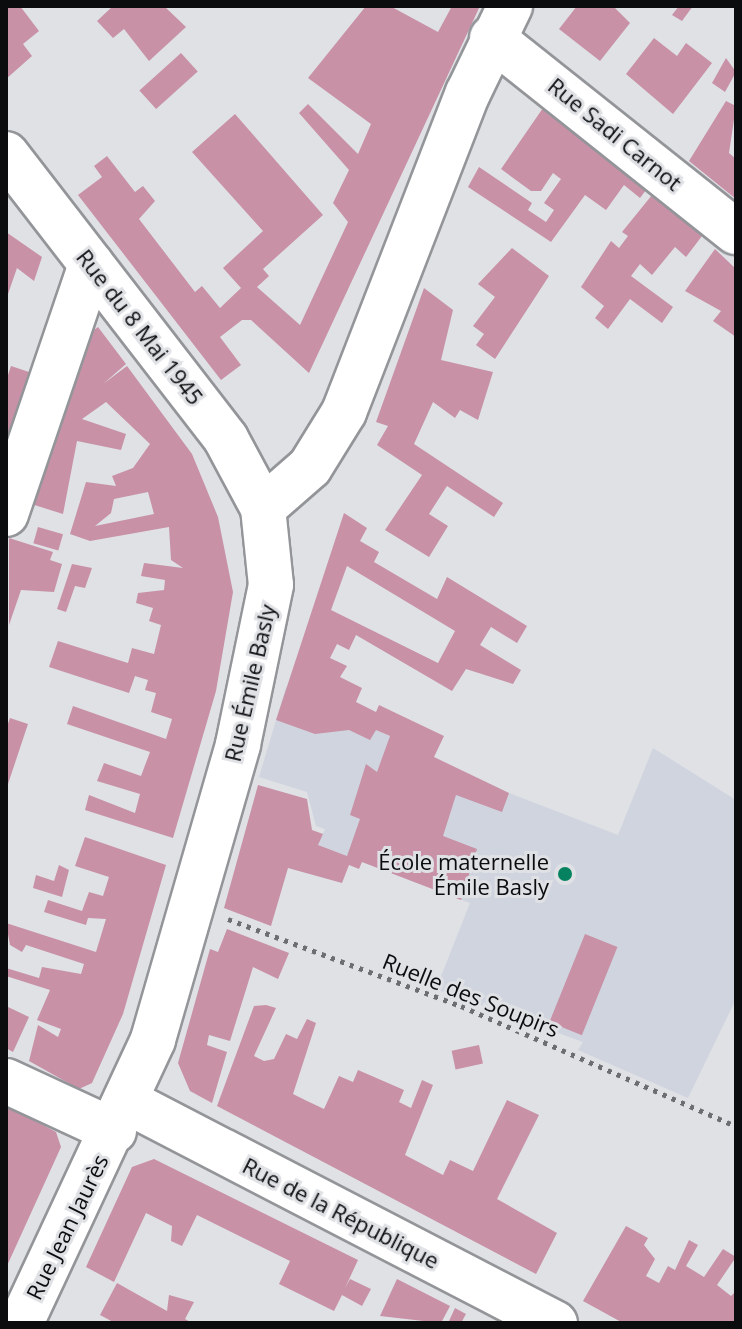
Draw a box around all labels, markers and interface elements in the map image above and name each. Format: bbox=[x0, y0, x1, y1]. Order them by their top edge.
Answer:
street label: Rue Sadi Carnot bbox=[543, 72, 687, 196]
street label: Rue du 8 Mai 1945 bbox=[71, 244, 209, 410]
street label: Rue Émile Basly bbox=[219, 602, 281, 764]
place label: École maternelle Émile Basly bbox=[378, 848, 549, 900]
marker: École maternelle Émile Basly bbox=[556, 865, 574, 883]
street label: Ruelle des Soupirs bbox=[379, 948, 563, 1042]
street label: Rue Jean Jaurès bbox=[20, 1150, 114, 1304]
street label: Rue de la République bbox=[238, 1152, 444, 1274]

